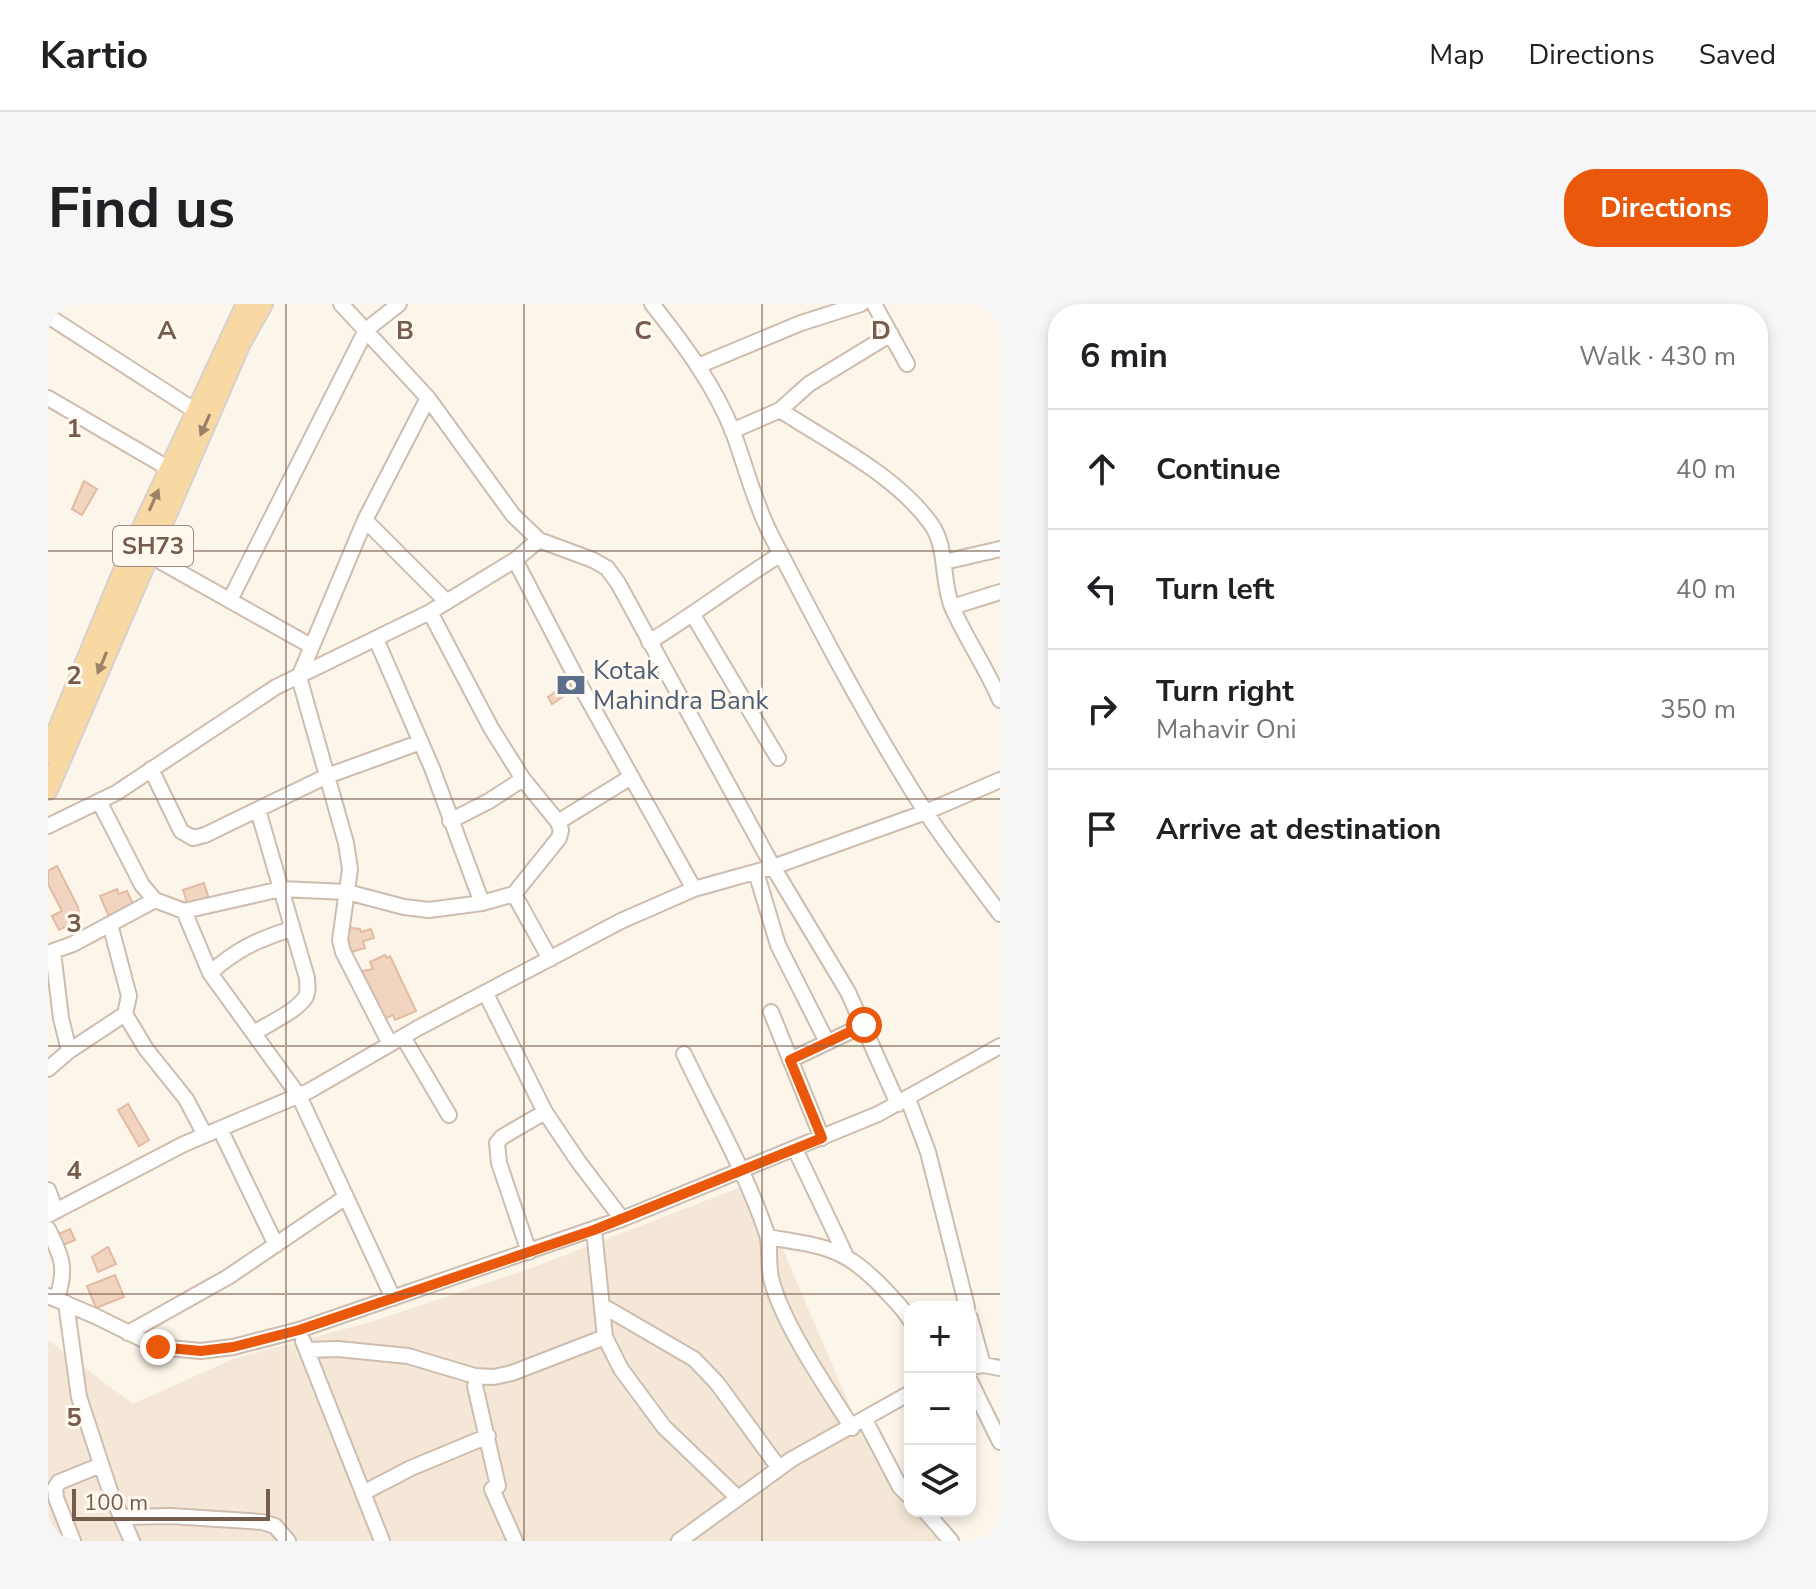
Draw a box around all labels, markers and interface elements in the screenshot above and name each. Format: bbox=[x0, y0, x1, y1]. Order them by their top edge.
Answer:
text: Kartio bbox=[40, 30, 148, 81]
text: Map bbox=[1429, 36, 1484, 74]
text: Directions bbox=[1528, 36, 1655, 74]
text: Saved bbox=[1699, 36, 1776, 74]
button: Directions bbox=[1564, 169, 1768, 247]
text: Find us bbox=[48, 170, 235, 247]
text: A bbox=[157, 313, 177, 348]
text: B bbox=[396, 313, 414, 348]
text: C bbox=[634, 313, 652, 348]
text: D bbox=[871, 313, 891, 348]
text: 6 min bbox=[1080, 333, 1168, 379]
text: Walk · 430 m bbox=[1579, 339, 1736, 374]
text: 1 bbox=[66, 411, 82, 446]
one-way arrow bbox=[199, 413, 212, 437]
icon: ahead bbox=[1080, 447, 1124, 491]
text: Continue bbox=[1156, 449, 1281, 490]
text: 40 m bbox=[1676, 452, 1736, 487]
one-way arrow bbox=[147, 488, 160, 512]
road number: SH73 bbox=[113, 526, 193, 566]
icon: left bbox=[1080, 567, 1124, 611]
text: Turn left bbox=[1156, 569, 1274, 610]
text: 40 m bbox=[1676, 572, 1736, 607]
one-way arrow bbox=[96, 652, 109, 675]
place label: Kotak Mahindra Bank bbox=[593, 653, 770, 718]
text: 2 bbox=[66, 658, 82, 693]
bank icon: Kotak Mahindra Bank bbox=[556, 670, 586, 700]
text: Turn right bbox=[1156, 671, 1294, 712]
icon: right bbox=[1080, 687, 1124, 731]
text: 350 m bbox=[1660, 692, 1736, 727]
text: Mahavir Oni bbox=[1156, 712, 1297, 747]
icon: arrive bbox=[1080, 807, 1124, 851]
text: Arrive at destination bbox=[1156, 809, 1441, 850]
text: 3 bbox=[66, 906, 82, 941]
route start bbox=[846, 1007, 882, 1043]
text: 4 bbox=[66, 1153, 82, 1188]
map controls bbox=[904, 1301, 976, 1517]
button: + bbox=[904, 1301, 976, 1373]
route end bbox=[140, 1329, 176, 1365]
button: − bbox=[904, 1373, 976, 1445]
text: 5 bbox=[66, 1400, 82, 1435]
button: layers bbox=[904, 1445, 976, 1517]
scale bar bbox=[72, 1485, 270, 1521]
text: 100 m bbox=[84, 1488, 148, 1518]

